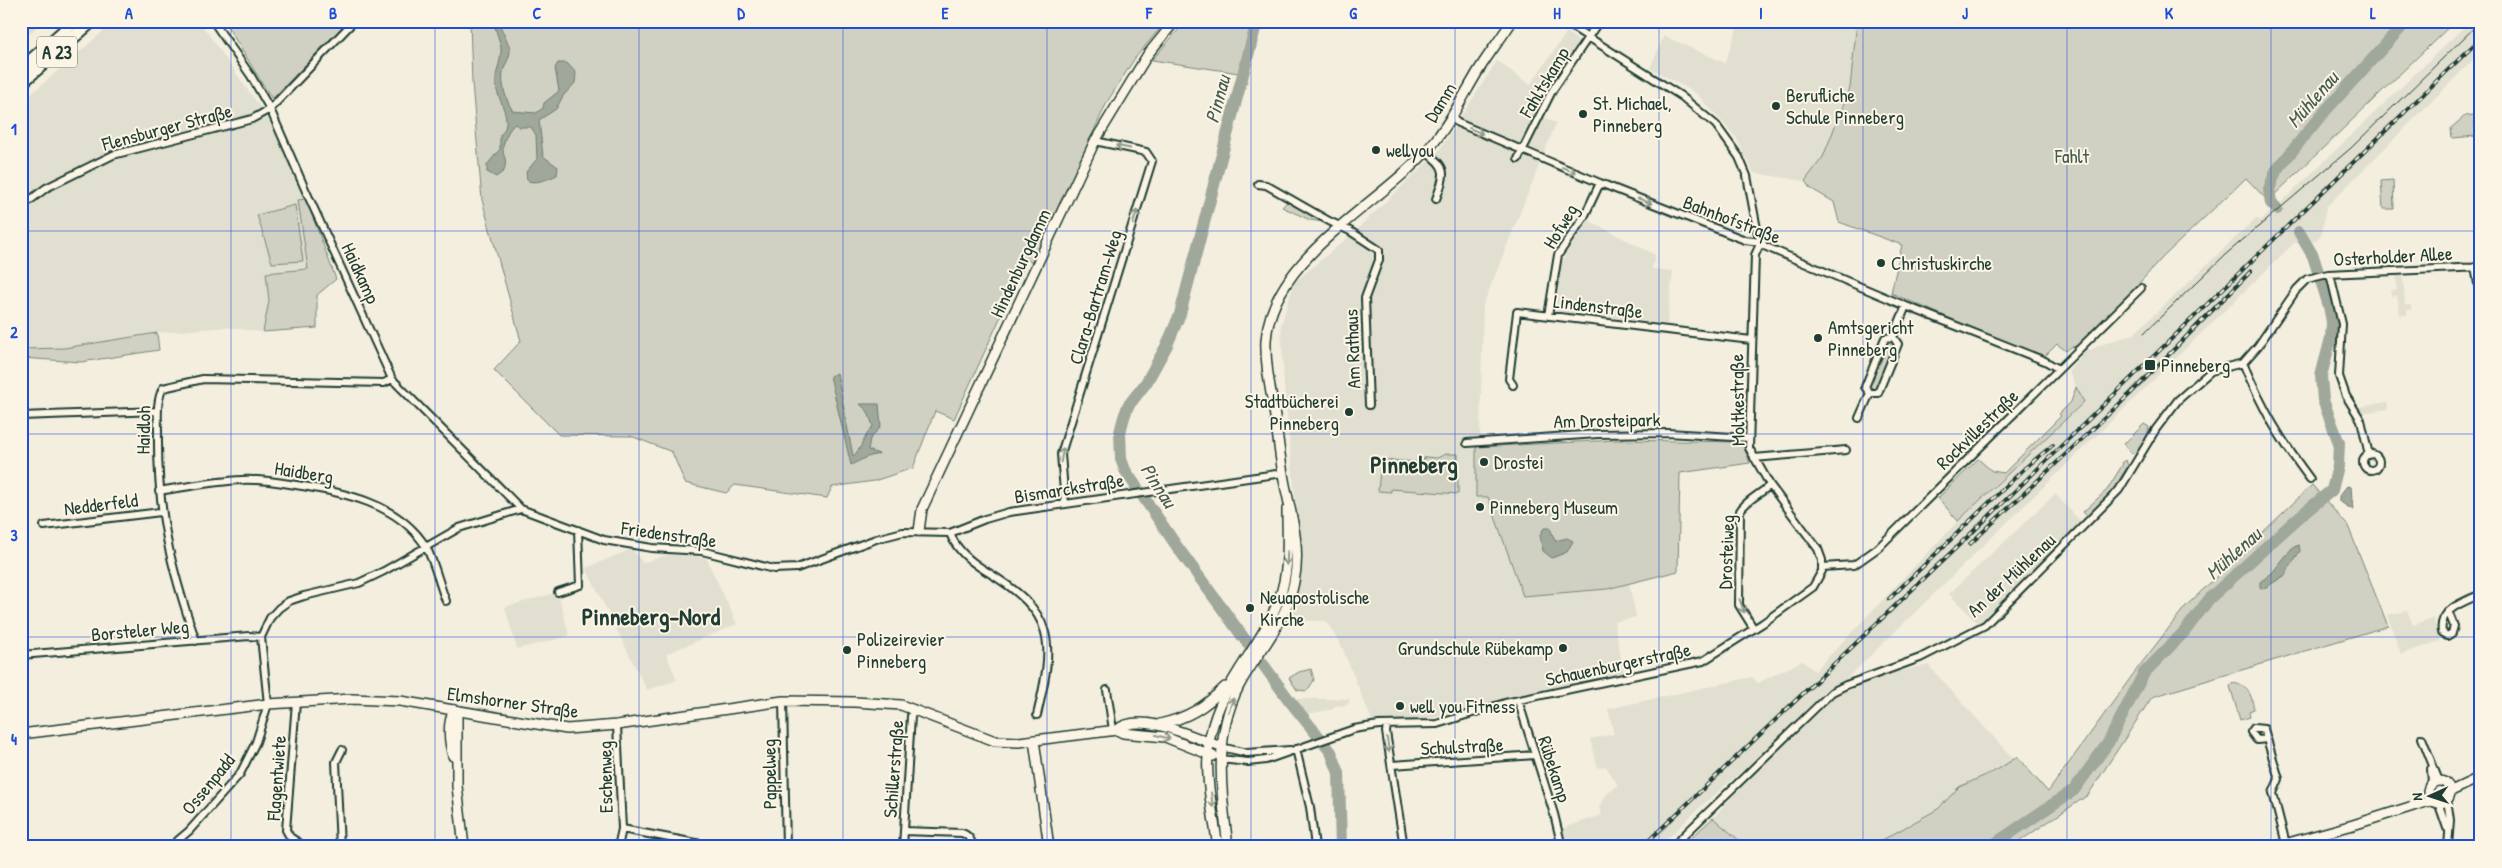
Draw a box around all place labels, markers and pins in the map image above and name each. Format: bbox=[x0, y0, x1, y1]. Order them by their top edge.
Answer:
place label: Berufliche Schule Pinneberg bbox=[1786, 82, 1904, 130]
place label: St. Michael, Pinneberg bbox=[1593, 90, 1672, 138]
marker: Berufliche Schule Pinneberg bbox=[1770, 100, 1782, 112]
marker: St. Michael, Pinneberg bbox=[1577, 108, 1589, 120]
place label: wellyou bbox=[1386, 137, 1434, 163]
marker: wellyou bbox=[1370, 144, 1382, 156]
place label: Christuskirche bbox=[1891, 250, 1993, 276]
marker: Christuskirche bbox=[1875, 257, 1887, 269]
place label: Amtsgericht Pinneberg bbox=[1828, 314, 1914, 362]
marker: Amtsgericht Pinneberg bbox=[1812, 332, 1824, 344]
place label: Pinneberg bbox=[2161, 352, 2230, 378]
marker: Pinneberg bbox=[2143, 358, 2157, 372]
place label: Stadtbücherei Pinneberg bbox=[1245, 388, 1339, 436]
marker: Stadtbücherei Pinneberg bbox=[1343, 406, 1355, 418]
place label: Drostei bbox=[1494, 449, 1544, 475]
marker: Drostei bbox=[1478, 456, 1490, 468]
place label: Pinneberg Museum bbox=[1490, 494, 1618, 520]
marker: Pinneberg Museum bbox=[1474, 501, 1486, 513]
place label: Neuapostolische Kirche bbox=[1260, 584, 1370, 632]
marker: Neuapostolische Kirche bbox=[1244, 602, 1256, 614]
place label: Polizeirevier Pinneberg bbox=[857, 626, 945, 674]
place label: Grundschule Rübekamp bbox=[1398, 635, 1553, 661]
marker: Grundschule Rübekamp bbox=[1557, 642, 1569, 654]
marker: Polizeirevier Pinneberg bbox=[841, 644, 853, 656]
place label: well you Fitness bbox=[1410, 693, 1515, 719]
marker: well you Fitness bbox=[1394, 700, 1406, 712]

